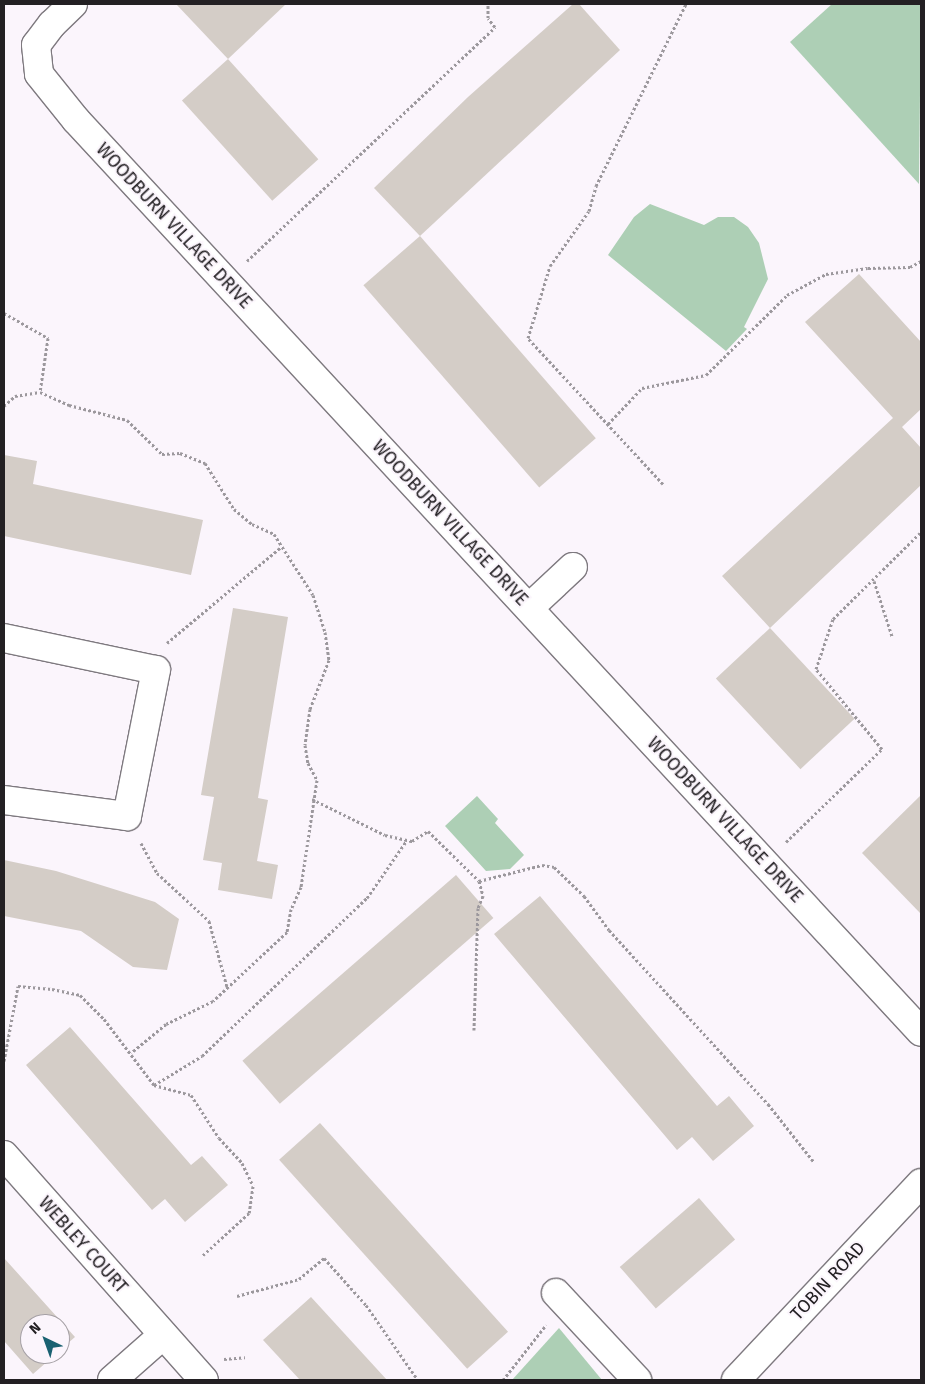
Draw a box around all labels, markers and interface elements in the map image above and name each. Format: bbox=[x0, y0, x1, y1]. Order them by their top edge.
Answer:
street label: WOODBURN VILLAGE DRIVE bbox=[92, 139, 256, 313]
street label: WOODBURN VILLAGE DRIVE bbox=[368, 436, 532, 610]
street label: WOODBURN VILLAGE DRIVE bbox=[643, 733, 807, 907]
street label: WEBLEY COURT bbox=[34, 1192, 132, 1298]
street label: TOBIN ROAD bbox=[786, 1237, 870, 1325]
north arrow bbox=[20, 1314, 70, 1364]
text: N bbox=[26, 1319, 44, 1338]

